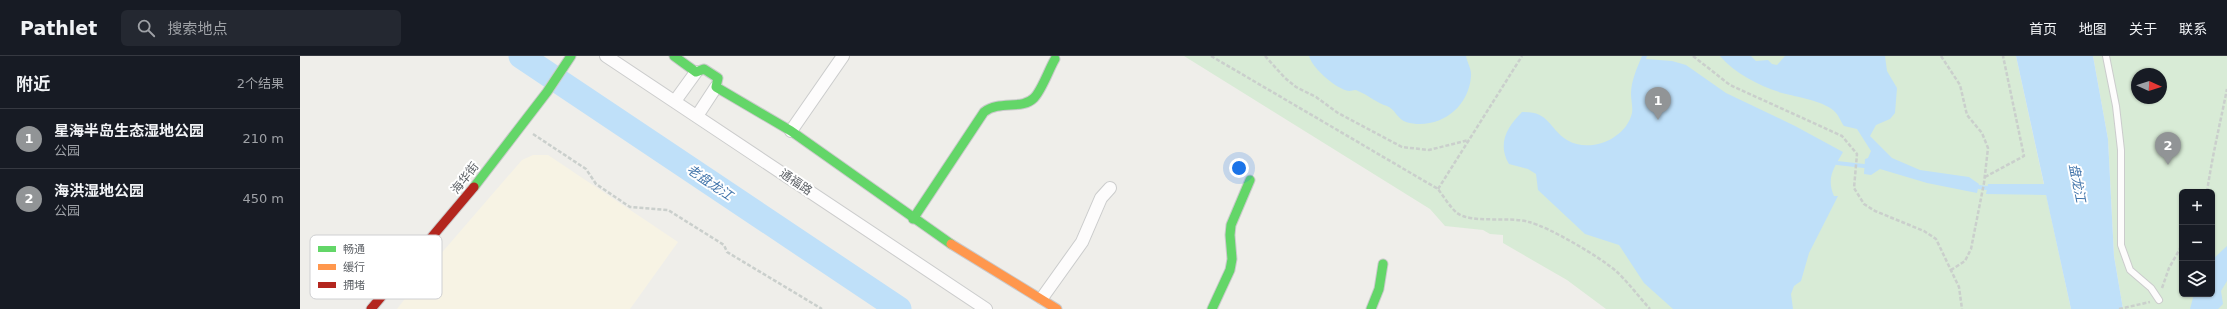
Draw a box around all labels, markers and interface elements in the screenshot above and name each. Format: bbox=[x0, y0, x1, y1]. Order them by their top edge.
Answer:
search box bbox=[121, 10, 401, 46]
text: Pathlet bbox=[20, 17, 97, 39]
icon: search bbox=[135, 17, 157, 39]
text: 搜索地点 bbox=[167, 20, 227, 38]
text: 首页 bbox=[2029, 21, 2057, 37]
text: 地图 bbox=[2079, 21, 2107, 37]
text: 关于 bbox=[2129, 21, 2157, 37]
text: 联系 bbox=[2179, 21, 2207, 37]
north arrow bbox=[2131, 68, 2167, 104]
text: 附近 bbox=[16, 74, 50, 94]
text: 2个结果 bbox=[237, 76, 284, 91]
pin: 1 bbox=[1645, 87, 1671, 120]
text: 星海半岛生态湿地公园 bbox=[54, 122, 204, 140]
text: 1 bbox=[24, 131, 34, 146]
text: 210 m bbox=[242, 131, 284, 146]
pin: 2 bbox=[2155, 132, 2181, 165]
text: 公园 bbox=[54, 143, 80, 158]
your location bbox=[1229, 158, 1249, 178]
street label: 海华街 bbox=[448, 160, 482, 196]
water label: 老盘龙江 bbox=[684, 162, 737, 204]
water label: 盘龙江 bbox=[2066, 163, 2089, 206]
street label: 通福路 bbox=[777, 166, 815, 198]
text: 海洪湿地公园 bbox=[54, 182, 144, 200]
map controls bbox=[2179, 189, 2215, 297]
button: + bbox=[2179, 189, 2215, 225]
text: 2 bbox=[24, 191, 34, 206]
text: 450 m bbox=[242, 191, 284, 206]
text: 公园 bbox=[54, 203, 80, 218]
button: − bbox=[2179, 225, 2215, 261]
legend bbox=[310, 235, 442, 299]
text: 畅通 bbox=[343, 243, 365, 256]
text: 缓行 bbox=[343, 261, 365, 274]
button: layers bbox=[2179, 261, 2215, 297]
text: 拥堵 bbox=[343, 279, 365, 292]

